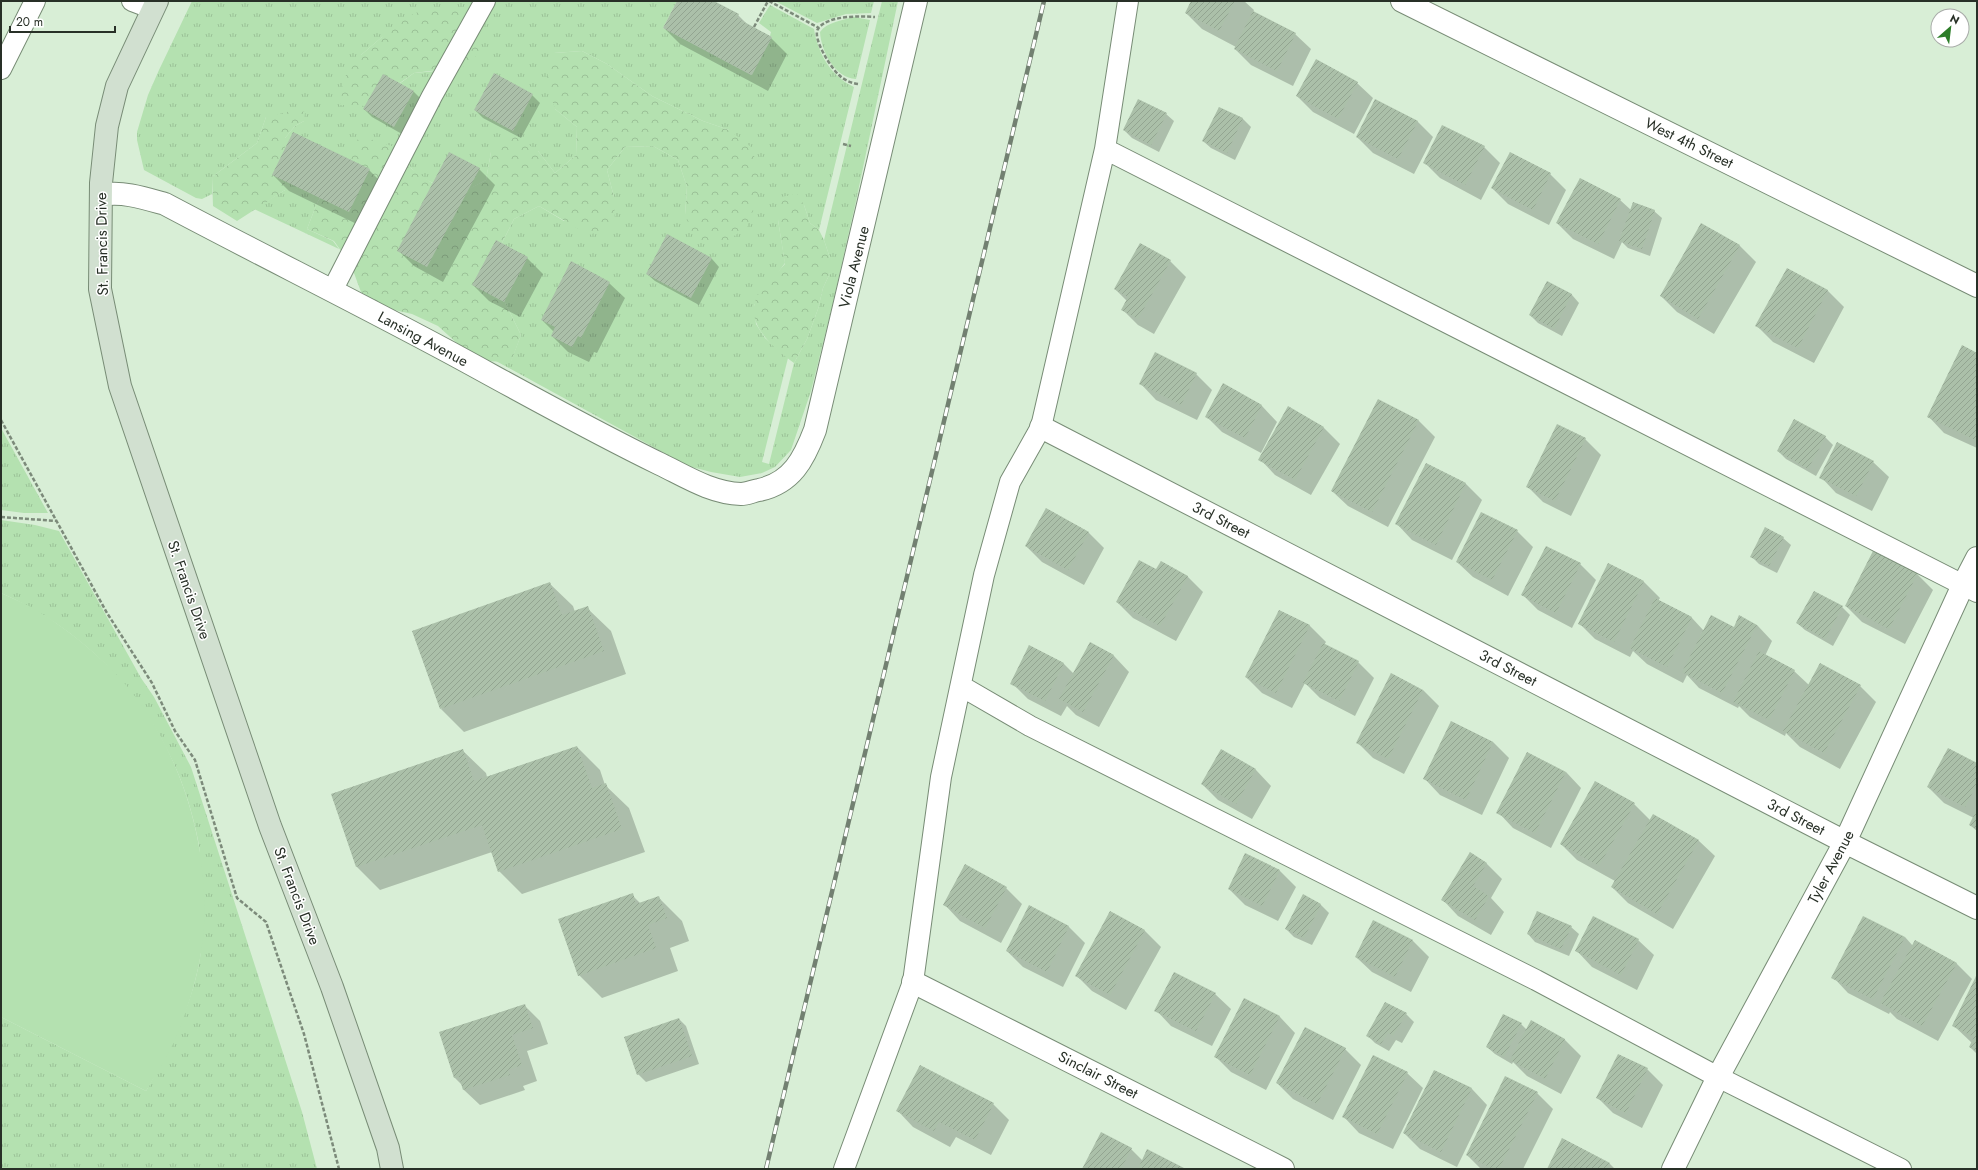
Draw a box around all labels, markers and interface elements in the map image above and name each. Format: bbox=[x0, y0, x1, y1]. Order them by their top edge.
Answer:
scale bar bbox=[10, 8, 115, 34]
north arrow bbox=[1930, 8, 1970, 48]
text: N bbox=[1947, 10, 1962, 28]
text: 20 m bbox=[16, 13, 43, 31]
street label: West 4th Street bbox=[1641, 112, 1737, 174]
street label: St. Francis Drive bbox=[90, 192, 114, 296]
street label: Viola Avenue bbox=[833, 223, 875, 310]
street label: Lansing Avenue bbox=[374, 306, 472, 372]
street label: 3rd Street bbox=[1188, 496, 1254, 544]
street label: St. Francis Drive bbox=[162, 538, 216, 643]
street label: 3rd Street bbox=[1475, 644, 1541, 692]
street label: 3rd Street bbox=[1763, 793, 1829, 841]
street label: Tyler Avenue bbox=[1802, 826, 1860, 908]
street label: St. Francis Drive bbox=[268, 844, 326, 948]
street label: Sinclair Street bbox=[1054, 1045, 1142, 1105]

